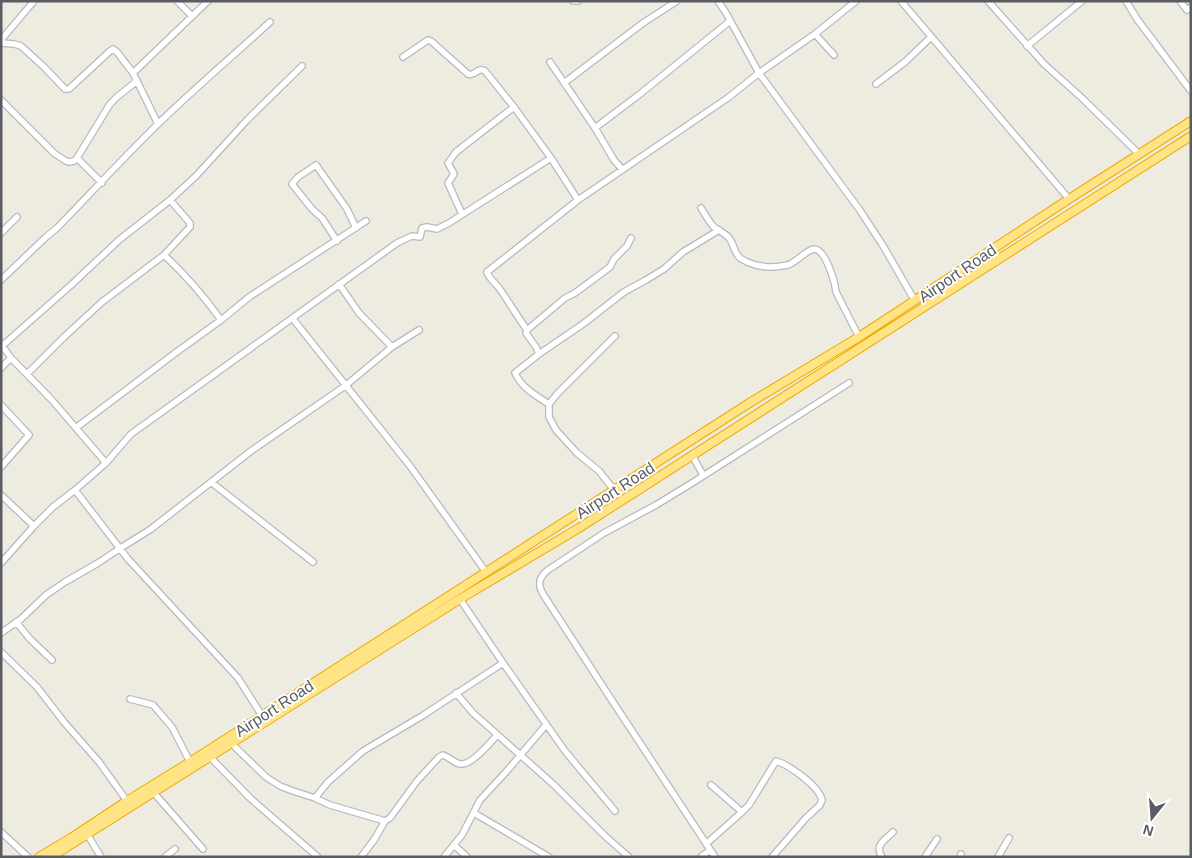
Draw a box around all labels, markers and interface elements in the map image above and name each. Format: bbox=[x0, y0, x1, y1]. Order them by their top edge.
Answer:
street label: Airport Road bbox=[915, 241, 999, 306]
street label: Airport Road bbox=[573, 459, 658, 522]
street label: Airport Road bbox=[232, 677, 317, 740]
north arrow bbox=[1127, 793, 1177, 843]
text: N bbox=[1141, 821, 1155, 840]

